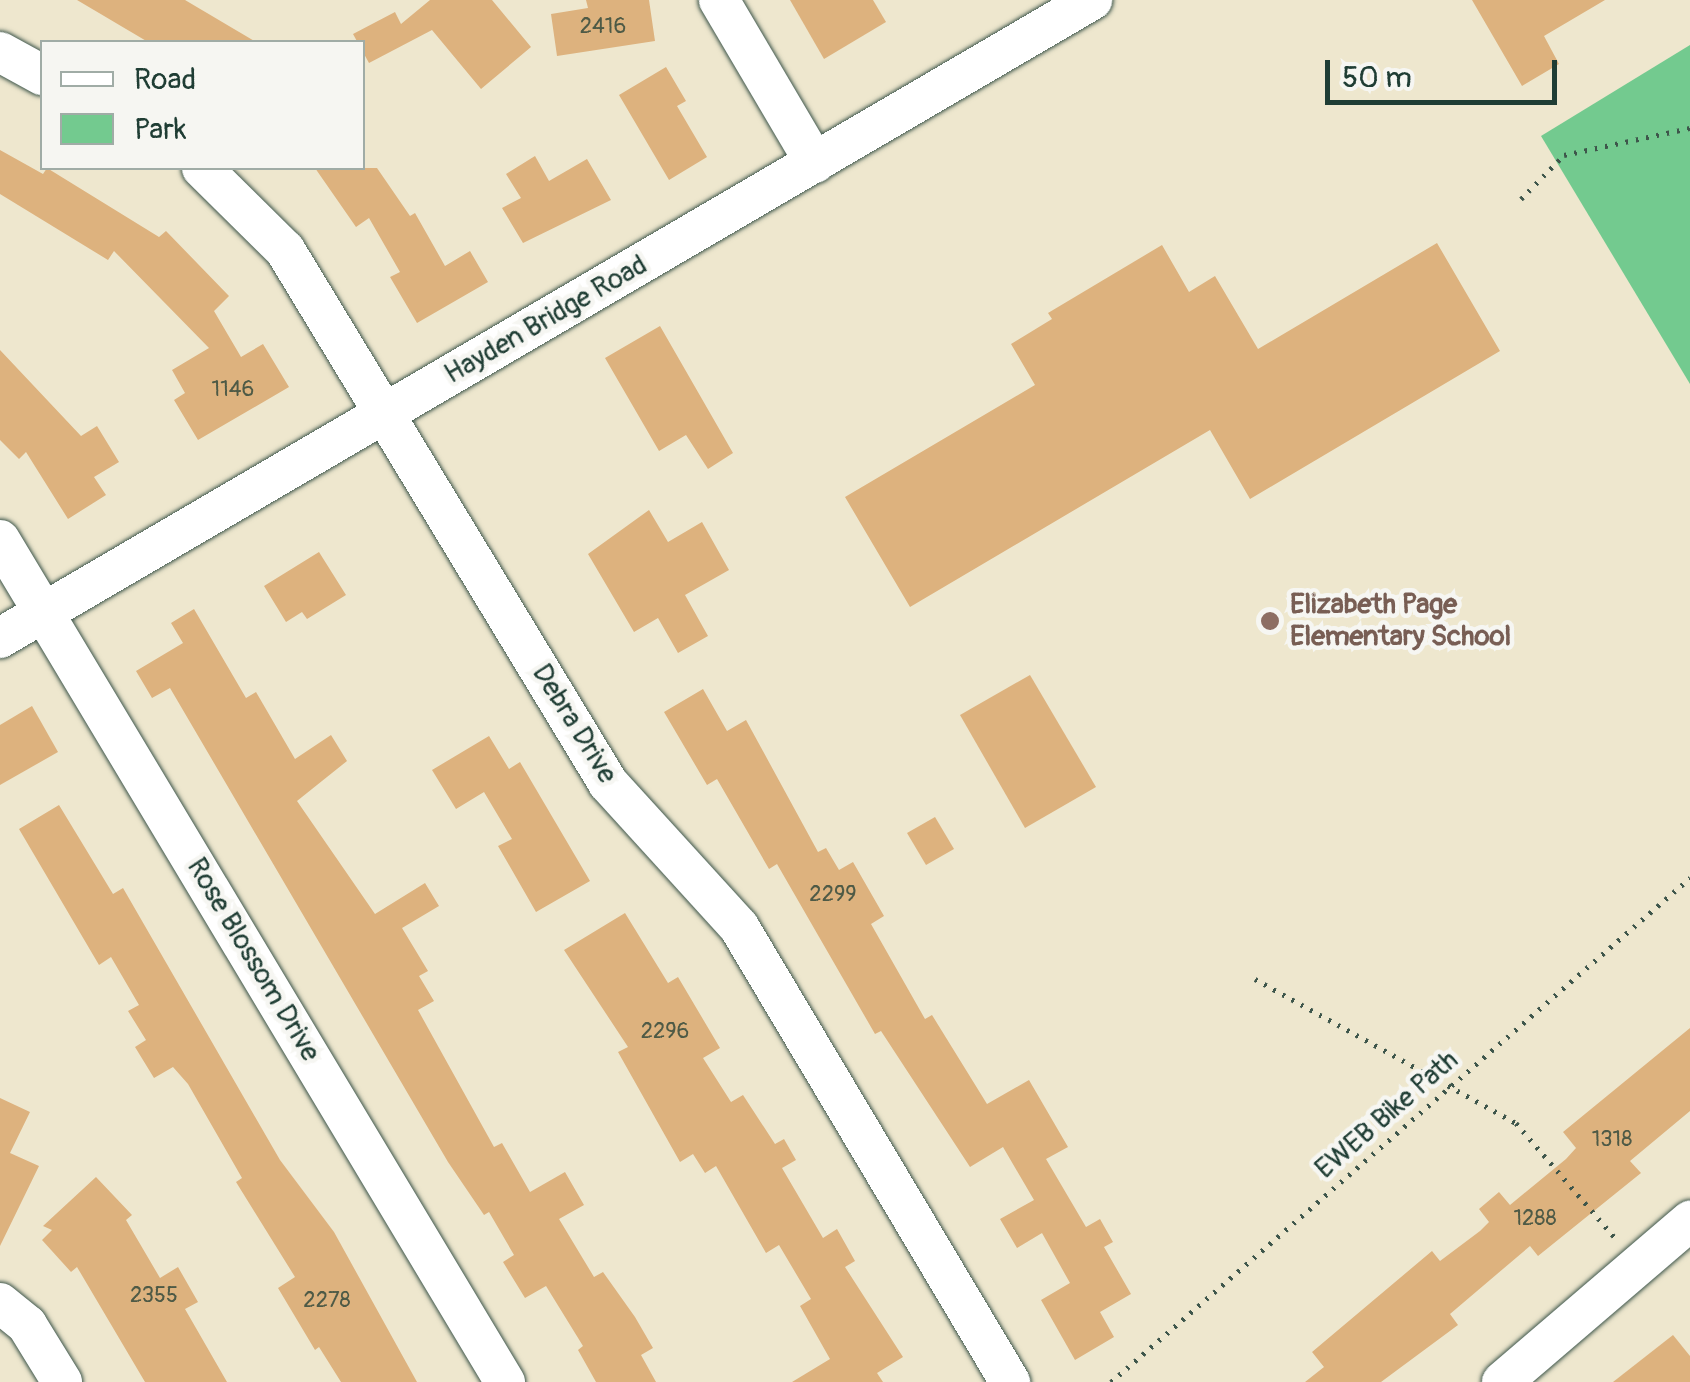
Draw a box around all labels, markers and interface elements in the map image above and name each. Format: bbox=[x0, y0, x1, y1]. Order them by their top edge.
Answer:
house number: 2416 bbox=[580, 14, 626, 40]
legend bbox=[40, 40, 365, 170]
scale bar bbox=[1330, 40, 1562, 102]
text: 50 m bbox=[1342, 59, 1412, 96]
text: Road bbox=[134, 61, 196, 98]
text: Park bbox=[134, 111, 187, 148]
street label: Hayden Bridge Road bbox=[439, 248, 653, 392]
house number: 1146 bbox=[212, 377, 254, 403]
place label: Elizabeth Page Elementary School bbox=[1290, 588, 1511, 654]
marker: Elizabeth Page Elementary School bbox=[1259, 610, 1281, 632]
street label: Debra Drive bbox=[524, 658, 624, 790]
street label: Rose Blossom Drive bbox=[179, 852, 327, 1068]
house number: 2299 bbox=[809, 882, 857, 908]
house number: 2296 bbox=[641, 1019, 689, 1045]
street label: EWEB Bike Path bbox=[1309, 1044, 1465, 1186]
house number: 1318 bbox=[1592, 1127, 1632, 1153]
house number: 1288 bbox=[1513, 1206, 1557, 1232]
house number: 2355 bbox=[130, 1283, 178, 1309]
house number: 2278 bbox=[303, 1288, 351, 1314]

